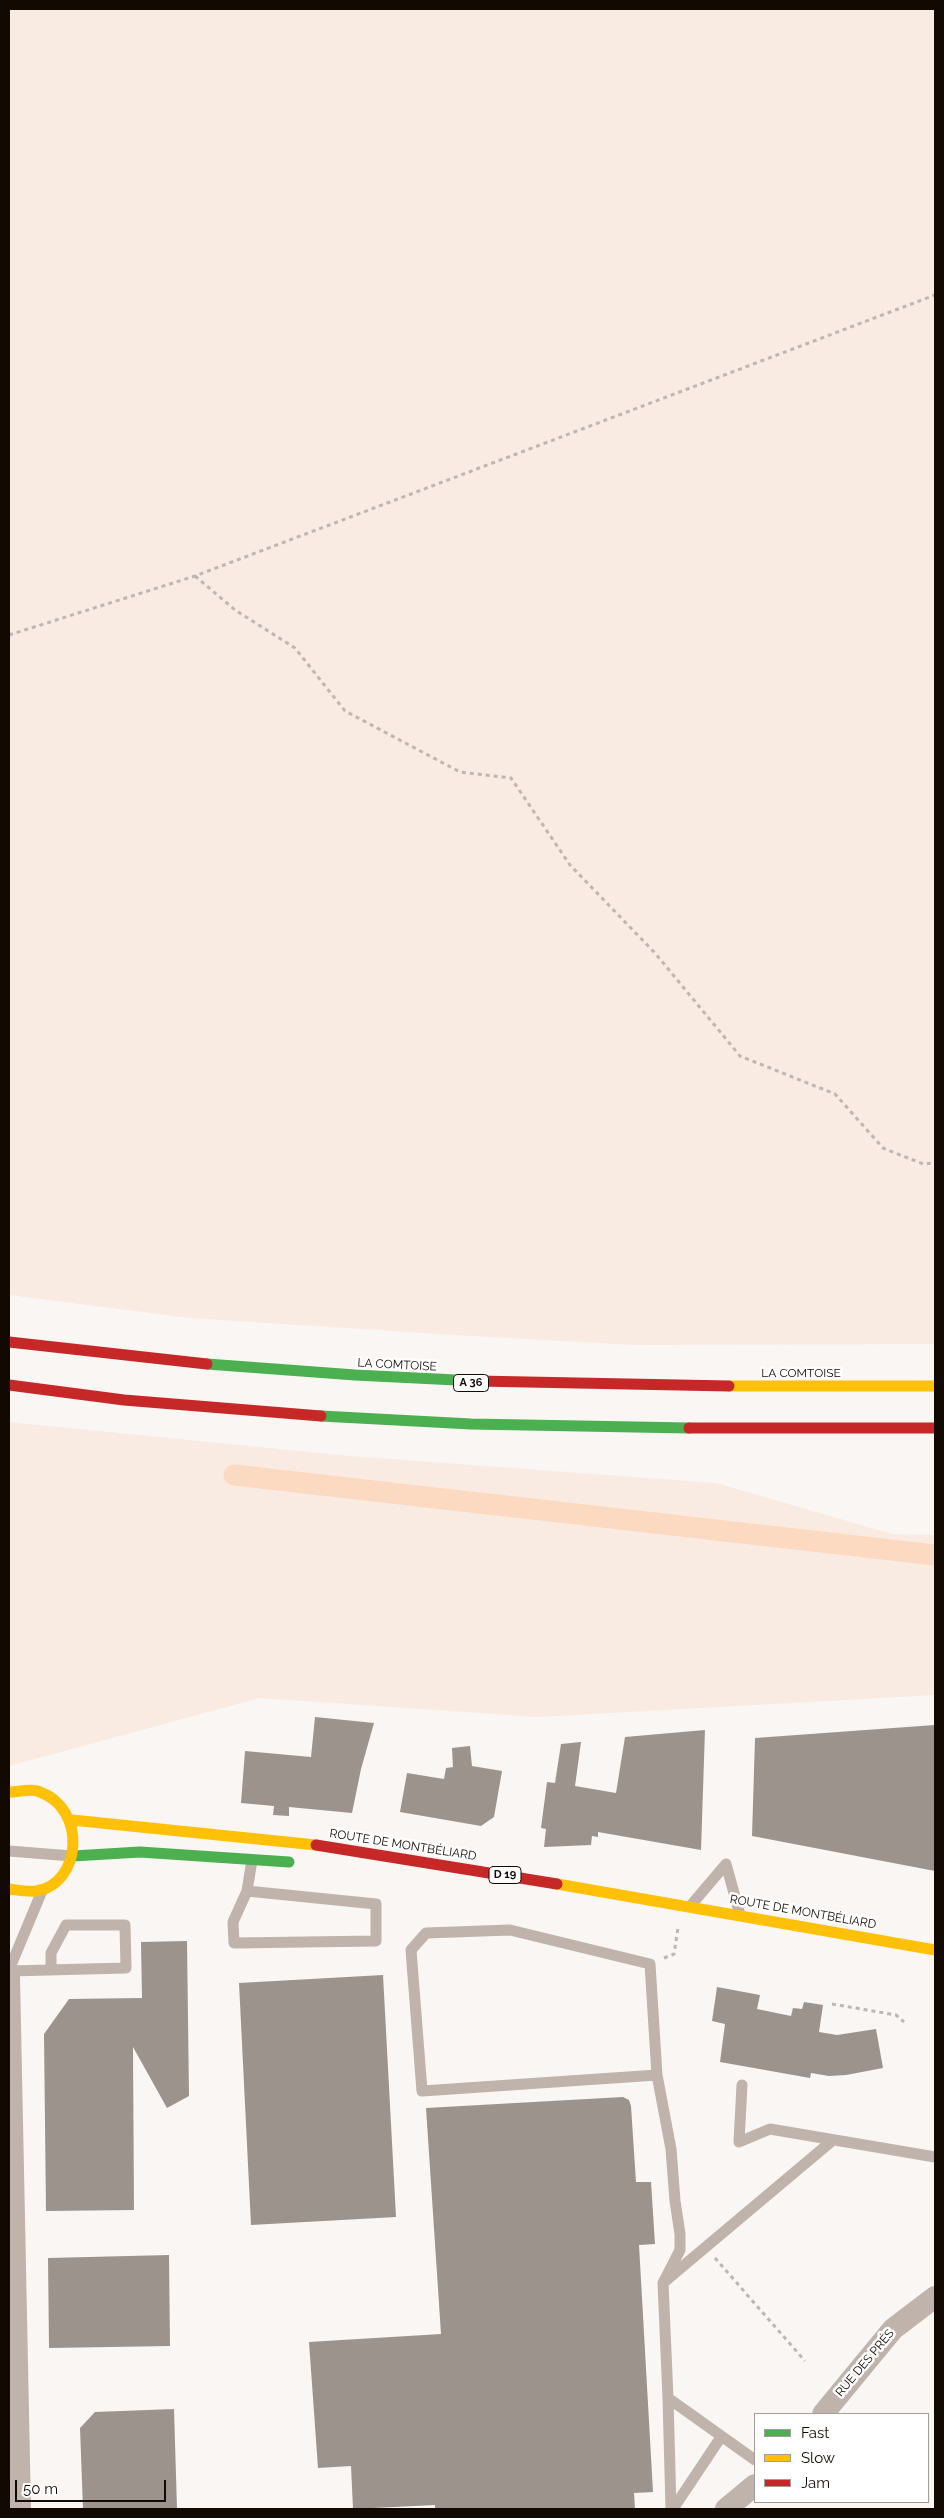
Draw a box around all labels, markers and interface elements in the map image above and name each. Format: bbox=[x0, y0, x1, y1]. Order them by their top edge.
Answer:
street label: LA COMTOISE bbox=[357, 1356, 437, 1374]
street label: LA COMTOISE bbox=[761, 1366, 841, 1380]
road number: A 36 bbox=[454, 1375, 488, 1392]
street label: ROUTE DE MONTBÉLIARD bbox=[329, 1826, 477, 1864]
road number: D 19 bbox=[489, 1866, 521, 1884]
street label: ROUTE DE MONTBÉLIARD bbox=[729, 1892, 877, 1932]
street label: RUE DES PRÉS bbox=[833, 2326, 897, 2400]
legend bbox=[754, 2413, 929, 2503]
text: Fast bbox=[801, 2424, 829, 2442]
text: Slow bbox=[801, 2449, 835, 2467]
scale bar bbox=[18, 2470, 169, 2502]
text: Jam bbox=[801, 2474, 830, 2492]
text: 50 m bbox=[23, 2480, 58, 2498]

